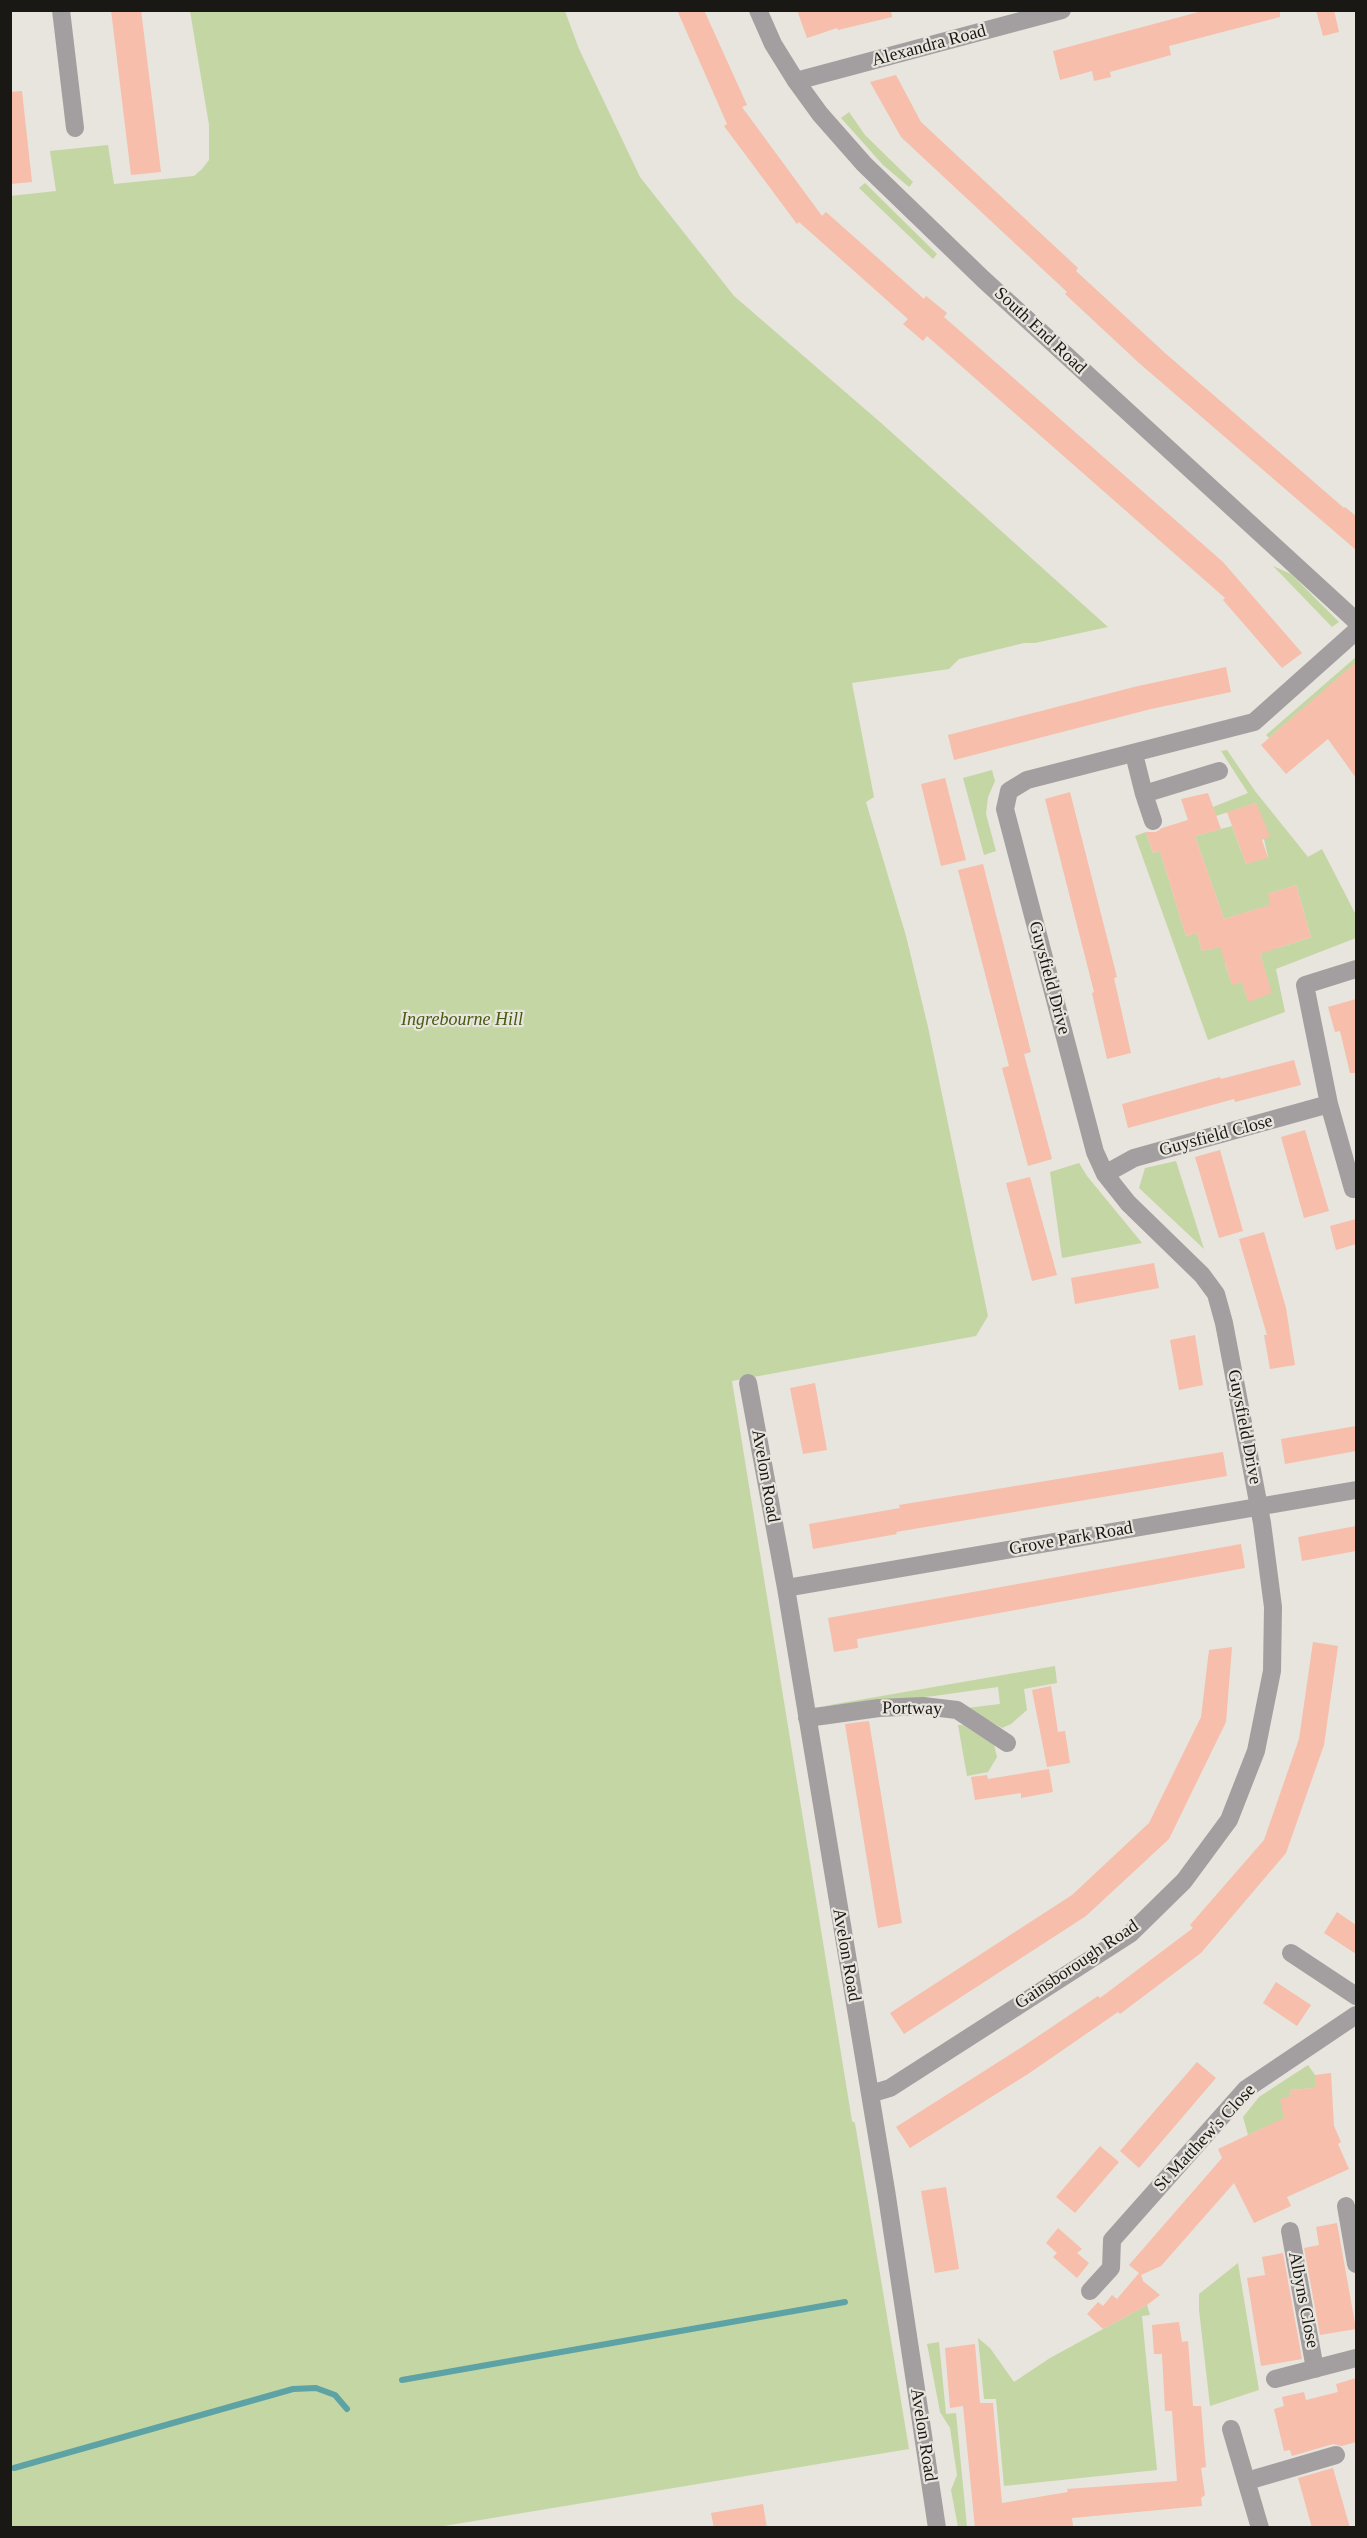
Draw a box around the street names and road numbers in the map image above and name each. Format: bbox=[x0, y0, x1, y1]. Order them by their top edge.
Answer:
street label: Alexandra Road bbox=[869, 20, 989, 72]
street label: South End Road bbox=[989, 283, 1091, 379]
street label: Guysfield Drive bbox=[1023, 919, 1075, 1037]
street label: Guysfield Close bbox=[1157, 1110, 1275, 1162]
street label: Guysfield Drive bbox=[1222, 1368, 1266, 1486]
street label: Avelon Road bbox=[746, 1428, 784, 1524]
street label: Grove Park Road bbox=[1008, 1518, 1134, 1560]
street label: Portway bbox=[882, 1698, 942, 1720]
street label: Avelon Road bbox=[827, 1907, 865, 2003]
street label: Gainsborough Road bbox=[1011, 1916, 1143, 2014]
street label: St Matthew's Close bbox=[1150, 2080, 1260, 2196]
street label: Albyns Close bbox=[1283, 2250, 1323, 2350]
street label: Avelon Road bbox=[905, 2387, 941, 2483]

